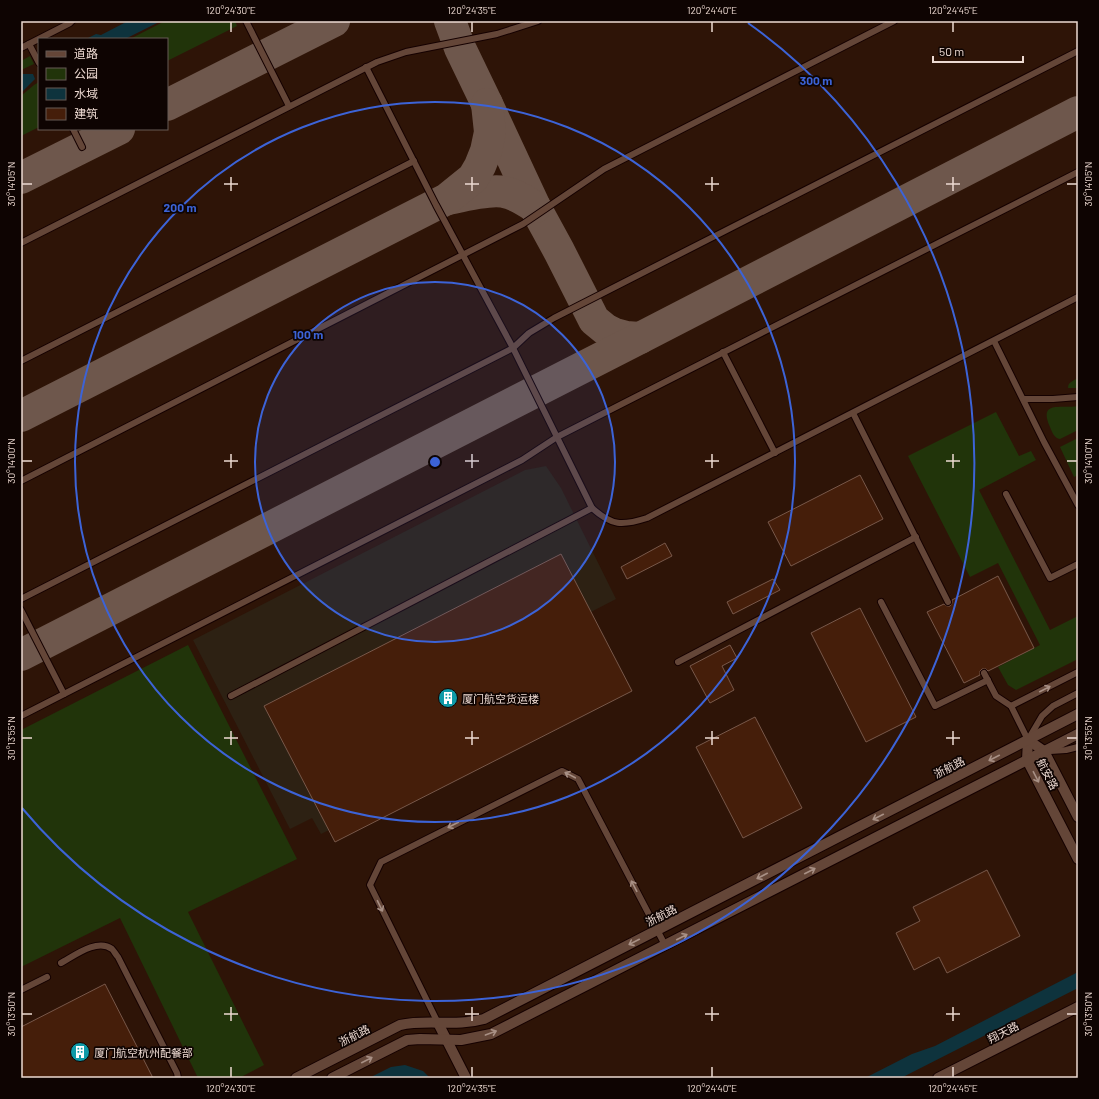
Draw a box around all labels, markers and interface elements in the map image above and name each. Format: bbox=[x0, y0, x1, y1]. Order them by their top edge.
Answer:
text: 120°24'30"E bbox=[206, 4, 256, 16]
text: 120°24'35"E bbox=[447, 4, 497, 16]
text: 120°24'40"E bbox=[687, 4, 737, 16]
text: 120°24'45"E bbox=[928, 4, 978, 16]
legend bbox=[38, 38, 168, 130]
scale bar bbox=[933, 38, 1023, 64]
text: 50 m bbox=[939, 44, 964, 58]
text: 道路 bbox=[74, 46, 98, 60]
text: 公园 bbox=[74, 66, 98, 80]
text: 300 m bbox=[800, 73, 832, 87]
text: 水域 bbox=[74, 86, 98, 100]
text: 建筑 bbox=[74, 106, 98, 120]
text: 30°14'05"N bbox=[5, 162, 17, 206]
text: 30°14'05"N bbox=[1082, 162, 1094, 206]
text: 200 m bbox=[164, 200, 196, 214]
text: 100 m bbox=[293, 327, 323, 341]
text: 30°14'00"N bbox=[5, 438, 17, 484]
text: 30°14'00"N bbox=[1082, 438, 1094, 484]
centre of rings bbox=[428, 455, 442, 469]
one-way arrow bbox=[1038, 685, 1050, 692]
building icon: 厦门航空货运楼 bbox=[437, 687, 459, 709]
place label: 厦门航空货运楼 bbox=[462, 692, 539, 705]
text: 30°13'55"N bbox=[5, 716, 17, 760]
text: 30°13'55"N bbox=[1082, 716, 1094, 760]
street label: 浙航路 bbox=[931, 754, 967, 780]
one-way arrow bbox=[988, 754, 1000, 762]
street label: 航安路 bbox=[1035, 756, 1061, 792]
one-way arrow bbox=[1033, 770, 1040, 782]
one-way arrow bbox=[564, 771, 576, 778]
one-way arrow bbox=[872, 814, 884, 821]
one-way arrow bbox=[448, 822, 460, 829]
one-way arrow bbox=[804, 867, 816, 874]
one-way arrow bbox=[756, 873, 768, 881]
one-way arrow bbox=[630, 880, 637, 892]
one-way arrow bbox=[377, 899, 384, 911]
street label: 浙航路 bbox=[643, 902, 679, 928]
one-way arrow bbox=[676, 932, 688, 940]
one-way arrow bbox=[628, 939, 640, 946]
text: 30°13'50"N bbox=[5, 992, 17, 1036]
text: 30°13'50"N bbox=[1082, 992, 1094, 1036]
street label: 翔天路 bbox=[985, 1019, 1021, 1045]
street label: 浙航路 bbox=[336, 1022, 372, 1048]
one-way arrow bbox=[485, 1029, 497, 1037]
building icon: 厦门航空杭州配餐部 bbox=[69, 1041, 91, 1063]
place label: 厦门航空杭州配餐部 bbox=[94, 1046, 193, 1059]
one-way arrow bbox=[361, 1056, 373, 1063]
text: 120°24'30"E bbox=[206, 1082, 256, 1094]
text: 120°24'35"E bbox=[447, 1082, 497, 1094]
text: 120°24'40"E bbox=[687, 1082, 737, 1094]
text: 120°24'45"E bbox=[928, 1082, 978, 1094]

